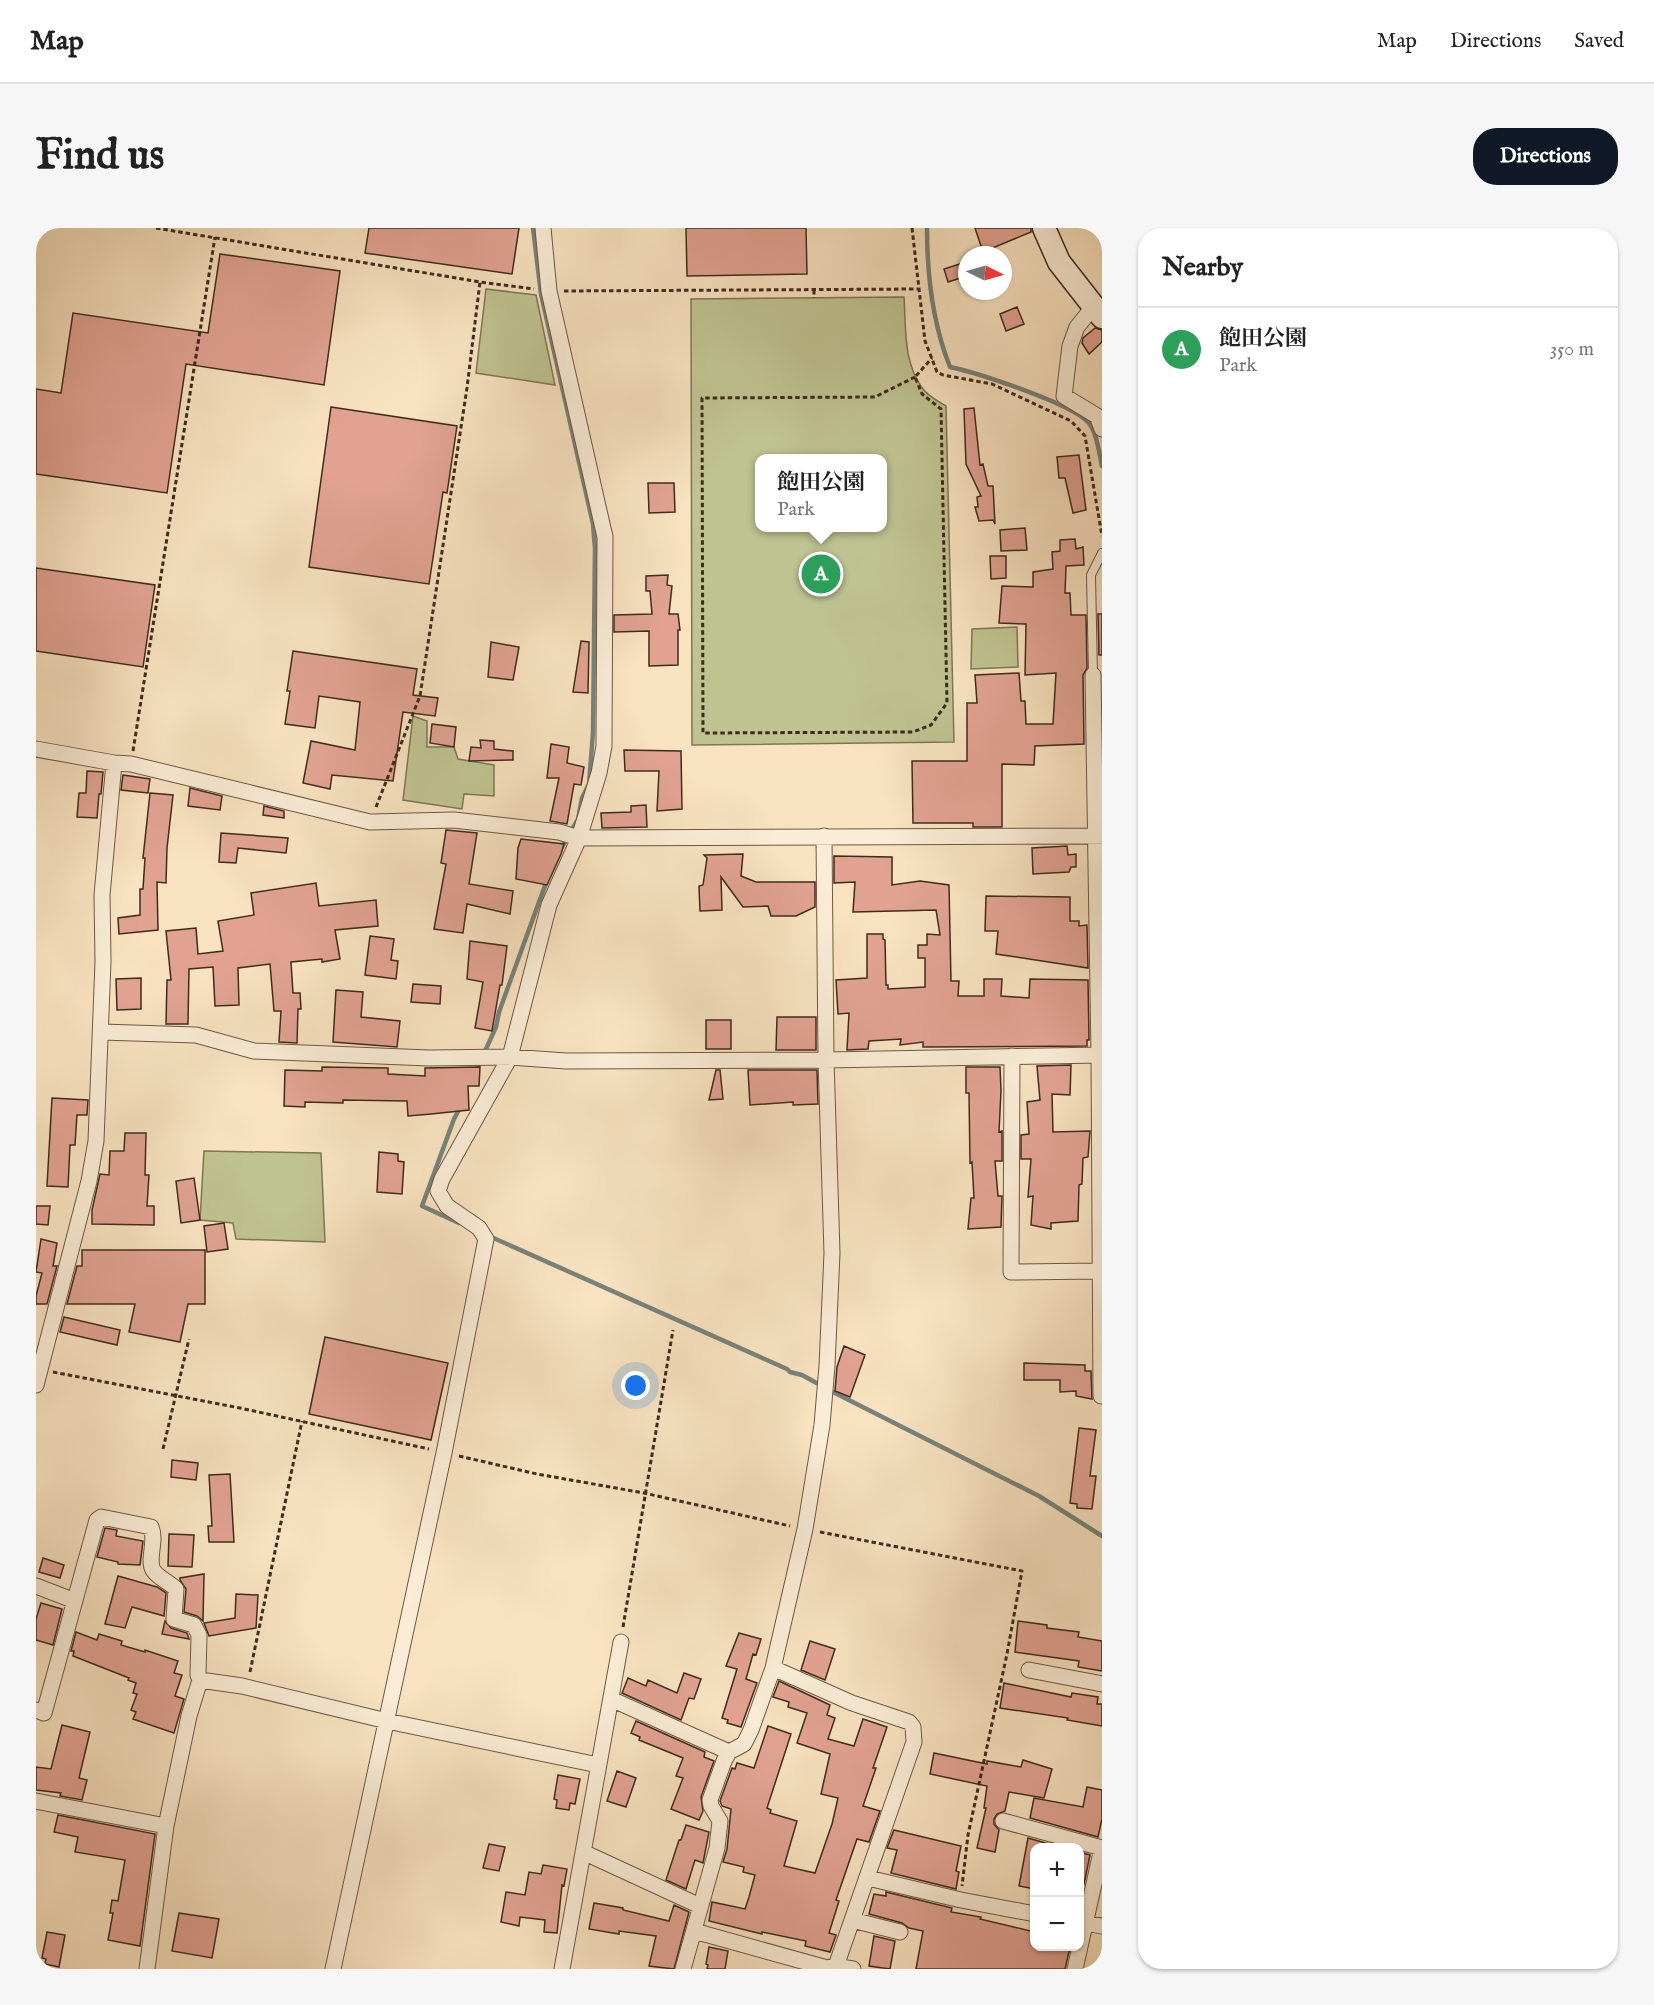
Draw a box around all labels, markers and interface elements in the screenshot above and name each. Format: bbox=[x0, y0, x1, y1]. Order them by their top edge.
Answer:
text: Map bbox=[30, 24, 84, 59]
text: Map bbox=[1377, 28, 1417, 55]
text: Directions bbox=[1450, 28, 1541, 55]
text: Saved bbox=[1574, 28, 1624, 55]
button: Directions bbox=[1473, 128, 1618, 185]
text: Find us bbox=[36, 130, 164, 183]
north arrow bbox=[958, 246, 1012, 300]
text: Nearby bbox=[1162, 251, 1243, 284]
text: 飽田公園 bbox=[1219, 325, 1307, 353]
text: A bbox=[1175, 337, 1188, 362]
text: 350 m bbox=[1550, 337, 1594, 362]
text: Park bbox=[1219, 353, 1257, 378]
popup bbox=[755, 454, 887, 532]
text: 飽田公園 bbox=[777, 469, 865, 497]
text: Park bbox=[777, 497, 815, 522]
pin: A bbox=[802, 552, 840, 596]
your location bbox=[621, 1371, 650, 1400]
map controls bbox=[1030, 1843, 1084, 1951]
button: + bbox=[1030, 1843, 1084, 1897]
button: − bbox=[1030, 1897, 1084, 1951]

